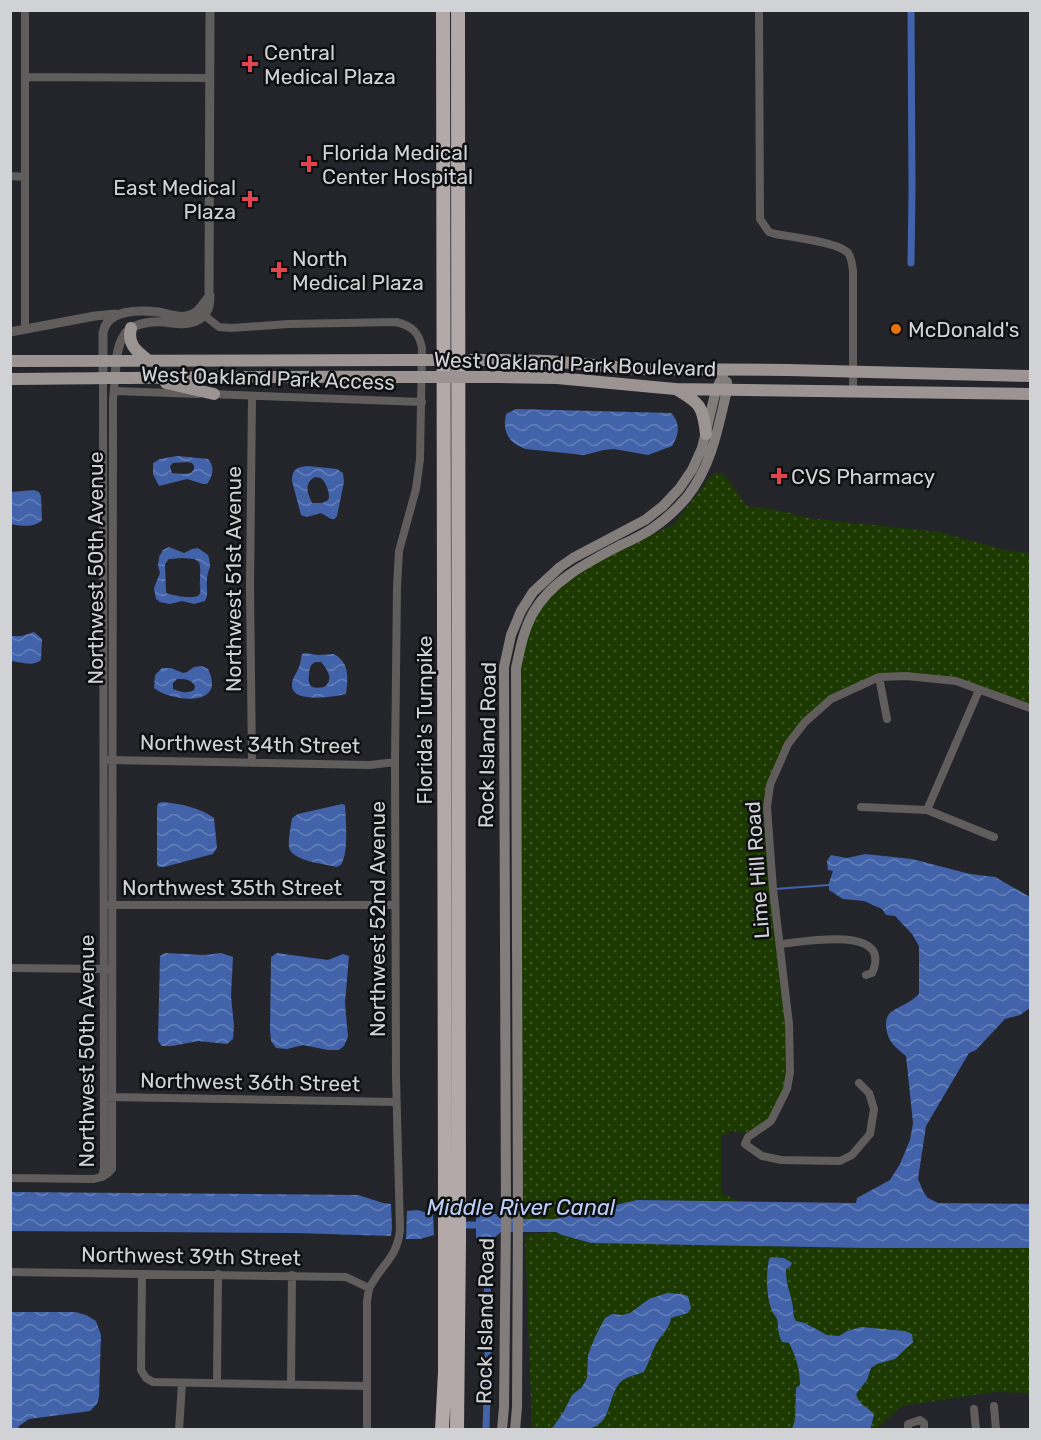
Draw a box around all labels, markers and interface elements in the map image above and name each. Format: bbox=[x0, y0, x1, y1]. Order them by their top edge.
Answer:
place label: Central Medical Plaza bbox=[264, 40, 396, 89]
marker: Central Medical Plaza bbox=[241, 55, 259, 73]
place label: Florida Medical Center Hospital bbox=[322, 140, 473, 189]
marker: Florida Medical Center Hospital bbox=[300, 155, 318, 173]
place label: East Medical Plaza bbox=[113, 175, 236, 224]
marker: East Medical Plaza bbox=[241, 190, 259, 208]
place label: North Medical Plaza bbox=[292, 246, 424, 295]
marker: North Medical Plaza bbox=[270, 261, 288, 279]
place label: McDonald's bbox=[908, 317, 1020, 342]
marker: McDonald's bbox=[889, 322, 903, 336]
street label: West Oakland Park Boulevard bbox=[433, 347, 717, 381]
street label: West Oakland Park Access bbox=[141, 361, 395, 395]
street label: Northwest 50th Avenue bbox=[83, 452, 108, 684]
place label: CVS Pharmacy bbox=[791, 464, 936, 489]
street label: Northwest 51st Avenue bbox=[221, 466, 246, 692]
marker: CVS Pharmacy bbox=[772, 469, 786, 483]
street label: Florida's Turnpike bbox=[412, 635, 437, 805]
street label: Rock Island Road bbox=[473, 662, 501, 828]
street label: Northwest 34th Street bbox=[140, 730, 360, 758]
street label: Lime Hill Road bbox=[740, 800, 774, 940]
street label: Northwest 52nd Avenue bbox=[365, 801, 390, 1037]
street label: Northwest 35th Street bbox=[122, 875, 342, 900]
street label: Northwest 50th Avenue bbox=[74, 935, 99, 1167]
street label: Northwest 36th Street bbox=[140, 1068, 360, 1096]
water label: Middle River Canal bbox=[427, 1194, 616, 1221]
street label: Rock Island Road bbox=[471, 1238, 499, 1404]
street label: Northwest 39th Street bbox=[81, 1242, 301, 1270]

